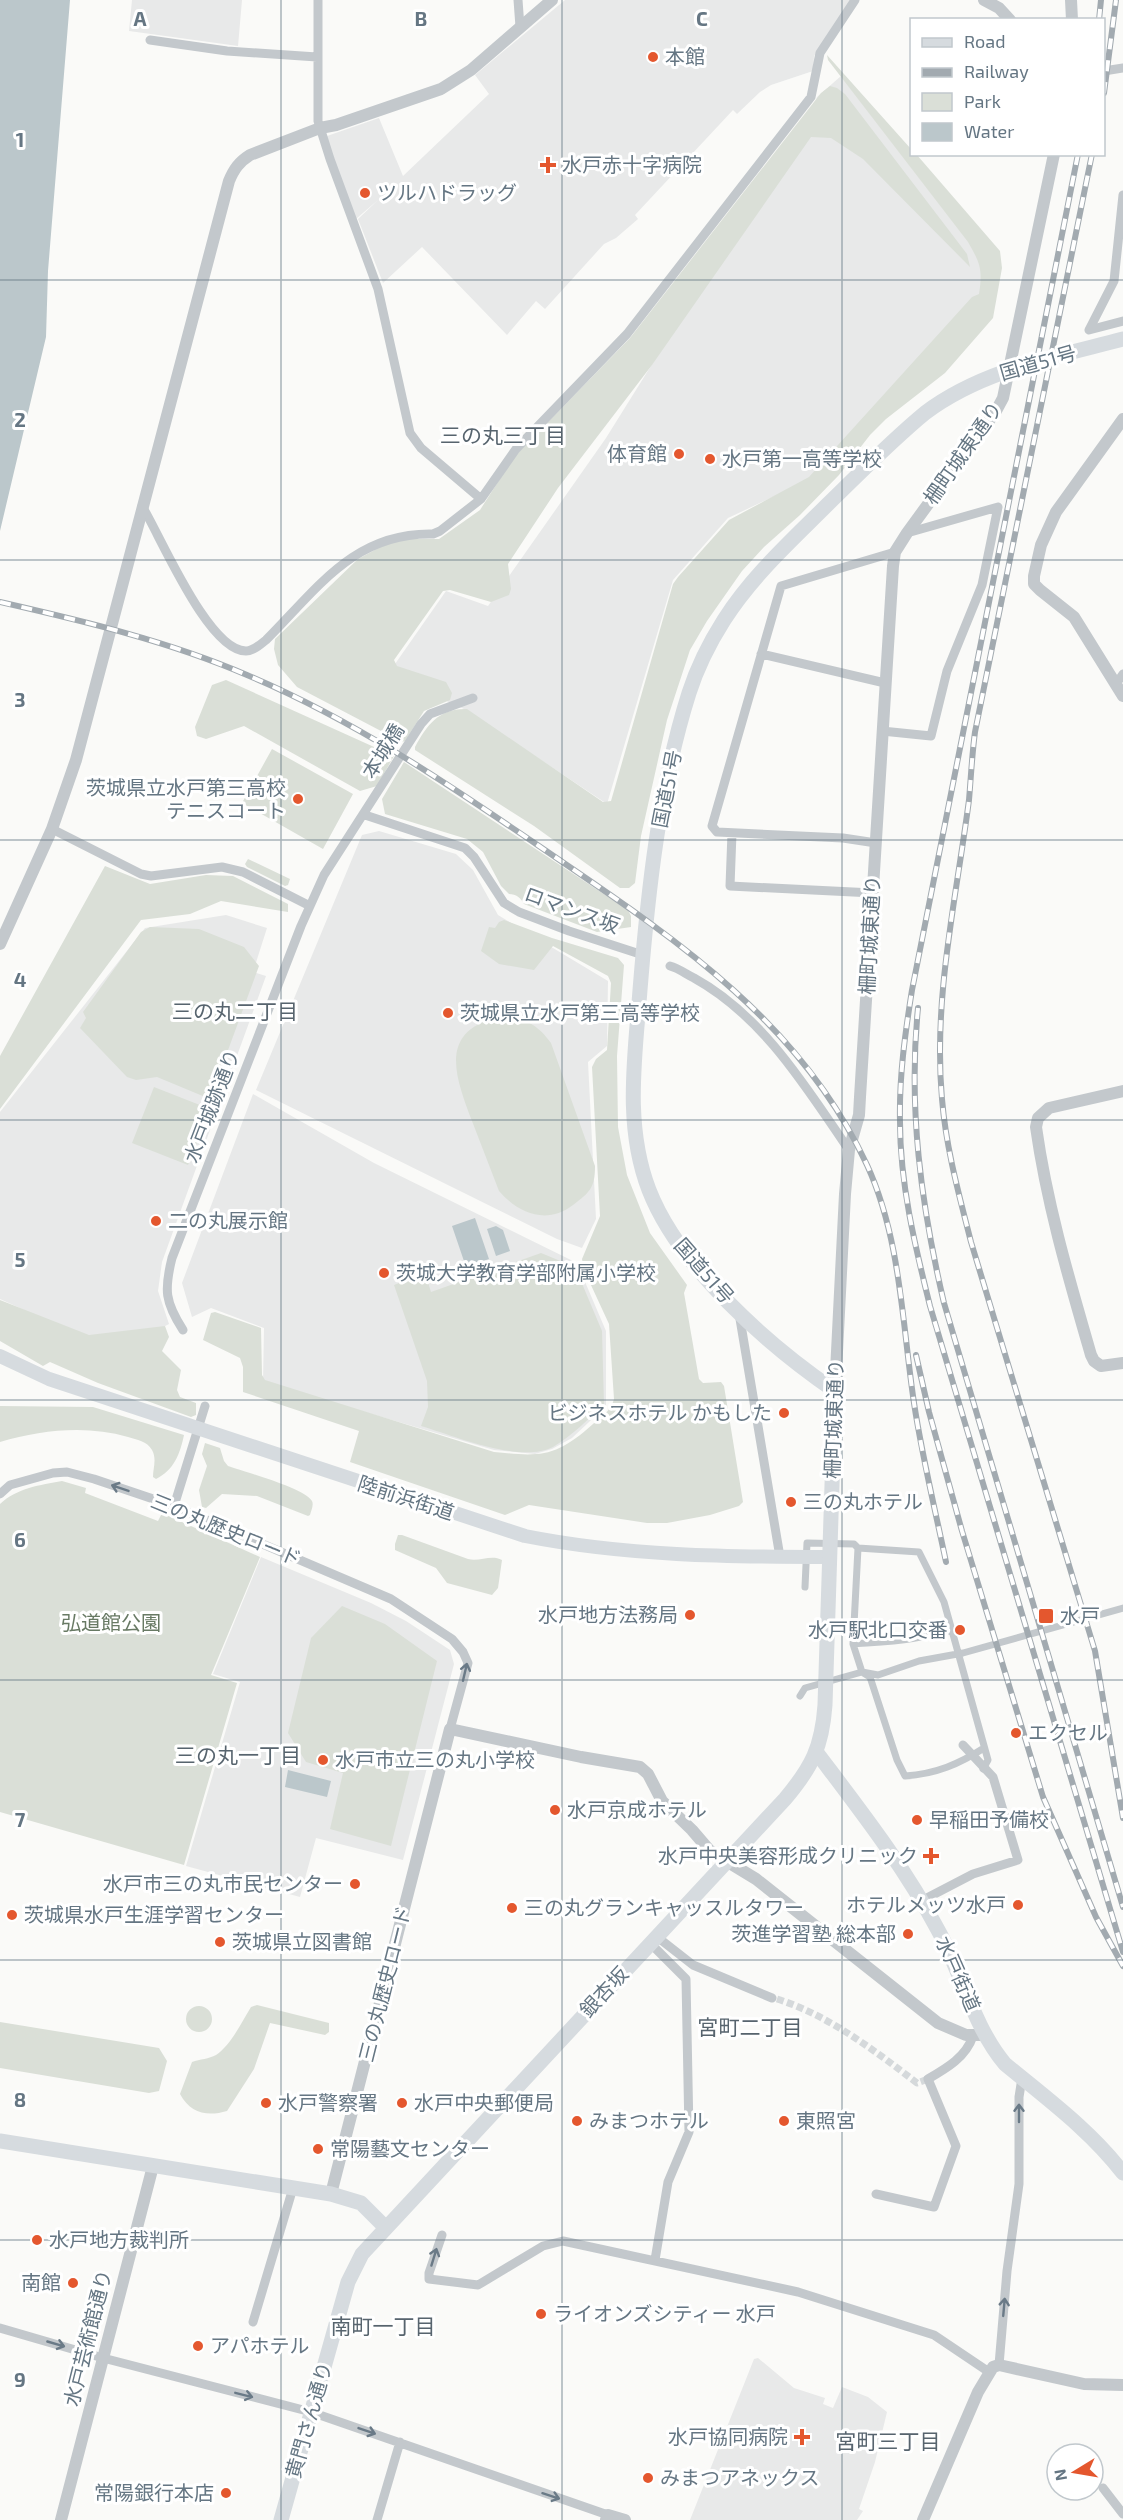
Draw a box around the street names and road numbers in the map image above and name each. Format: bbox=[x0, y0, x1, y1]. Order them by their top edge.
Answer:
street label: 国道51号 bbox=[997, 340, 1079, 384]
street label: 柵町城東通り bbox=[918, 396, 1006, 508]
street label: 本城橋 bbox=[356, 719, 408, 782]
street label: 国道51号 bbox=[647, 748, 685, 830]
street label: 柵町城東通り bbox=[854, 874, 884, 995]
street label: ロマンス坂 bbox=[521, 881, 623, 937]
street label: 水戸城跡通り bbox=[178, 1045, 244, 1166]
street label: 国道51号 bbox=[670, 1233, 740, 1308]
street label: 柵町城東通り bbox=[819, 1359, 847, 1479]
street label: 陸前浜街道 bbox=[355, 1470, 458, 1524]
street label: 三の丸歴史ロード bbox=[148, 1488, 305, 1570]
street label: 三の丸歴史ロード bbox=[353, 1903, 415, 2064]
street label: 水戸街道 bbox=[932, 1932, 986, 2015]
street label: 銀杏坂 bbox=[574, 1961, 633, 2021]
street label: 水戸芸術館通り bbox=[58, 2267, 116, 2409]
street label: 黄門さん通り bbox=[280, 2359, 336, 2481]

